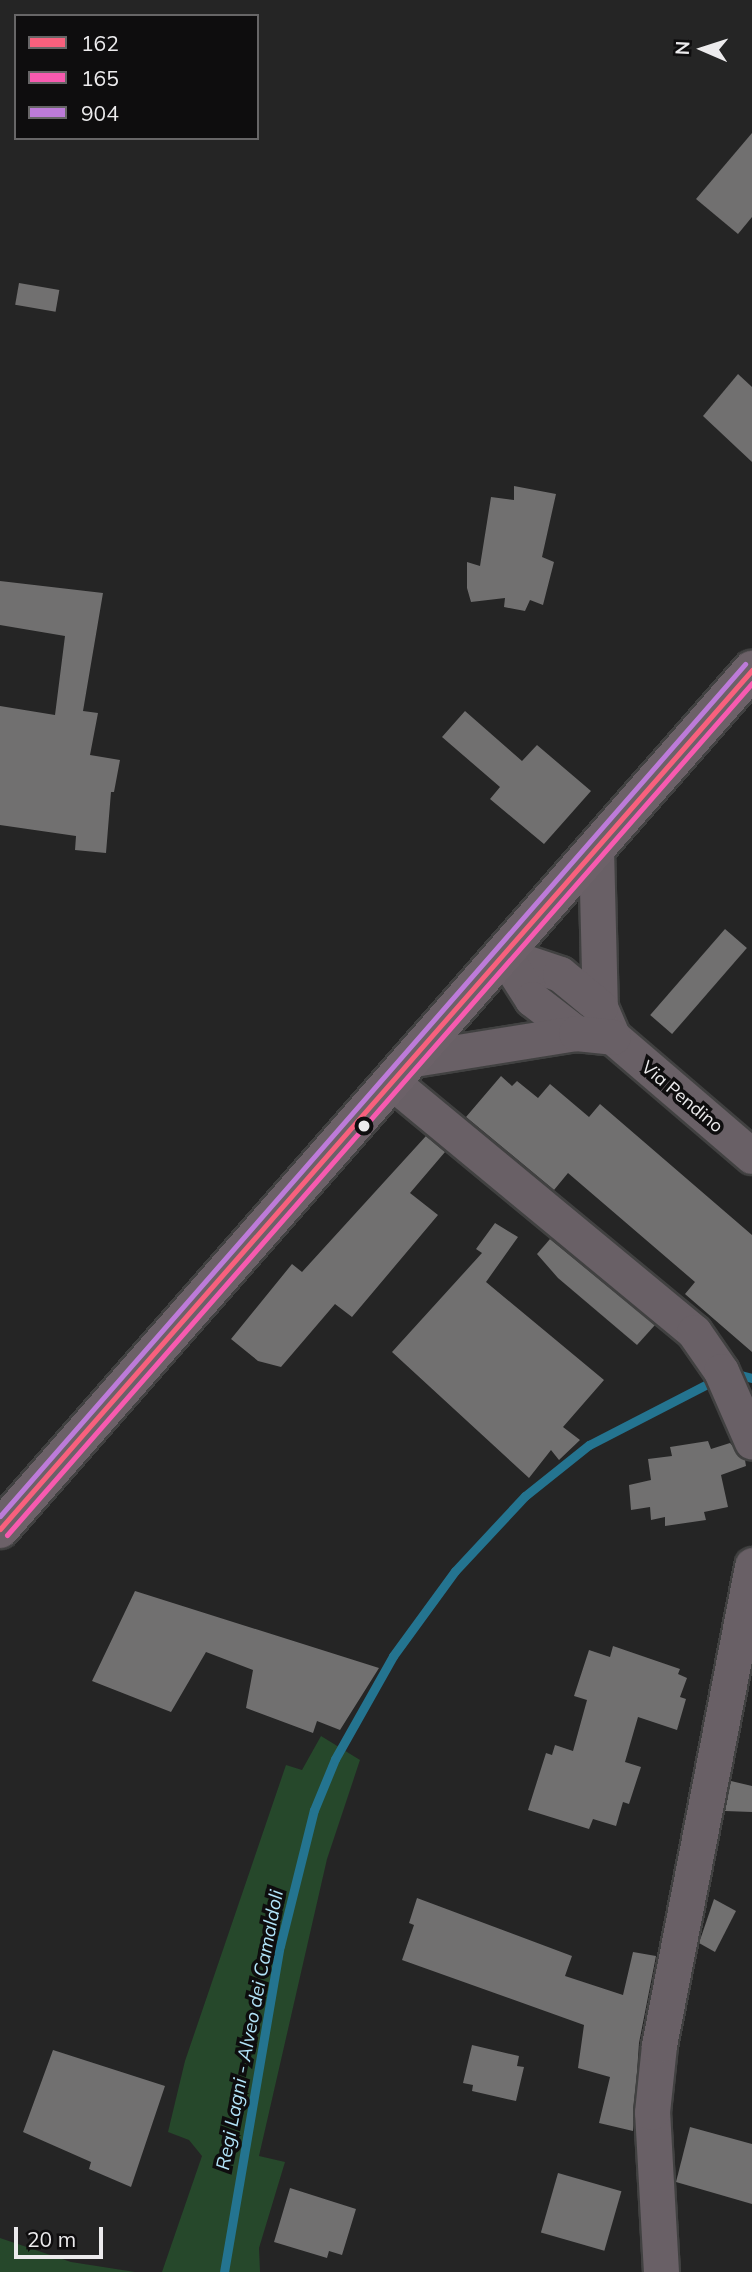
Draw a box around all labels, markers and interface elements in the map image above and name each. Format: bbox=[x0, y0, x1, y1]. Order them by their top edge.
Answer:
legend bbox=[14, 14, 259, 140]
north arrow bbox=[668, 14, 738, 84]
text: 162 bbox=[81, 30, 119, 56]
text: N bbox=[670, 40, 694, 56]
text: 165 bbox=[81, 65, 119, 91]
text: 904 bbox=[81, 100, 119, 126]
street label: Via Pendino bbox=[637, 1057, 727, 1137]
unlabelled marker bbox=[357, 1119, 371, 1133]
water label: Regi Lagni - Alveo dei Camaldoli bbox=[212, 1888, 288, 2172]
scale bar bbox=[18, 2212, 107, 2256]
text: 20 m bbox=[27, 2226, 76, 2252]

